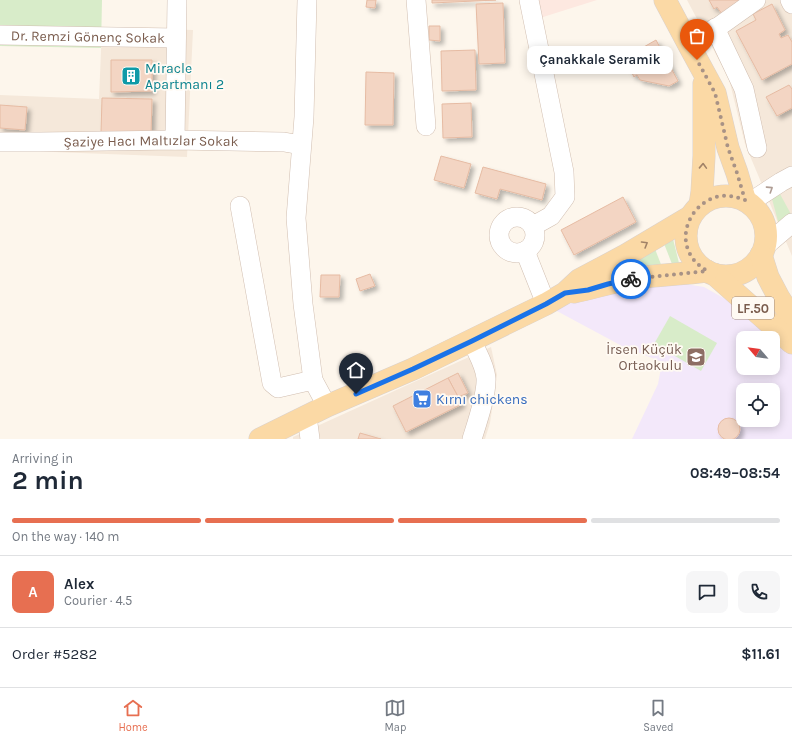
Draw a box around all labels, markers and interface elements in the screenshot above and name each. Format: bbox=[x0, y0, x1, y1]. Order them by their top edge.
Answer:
pin bbox=[680, 19, 714, 60]
icon: bag bbox=[686, 25, 708, 47]
street label: Dr. Remzi Gönenç Sokak bbox=[11, 27, 165, 47]
callout: Çanakkale Seramik bbox=[527, 46, 673, 74]
text: Çanakkale Seramik bbox=[540, 52, 660, 67]
place label: Miracle Apartmanı 2 bbox=[145, 60, 224, 93]
building icon: Miracle Apartmanı 2 bbox=[120, 65, 142, 87]
street label: Şaziye Hacı Maltızlar Sokak bbox=[63, 132, 239, 151]
one-way arrow bbox=[699, 163, 708, 169]
one-way arrow bbox=[766, 186, 773, 194]
one-way arrow bbox=[641, 241, 648, 248]
courier bbox=[611, 259, 651, 299]
icon: bike bbox=[620, 268, 642, 290]
road number: LF.50 bbox=[732, 297, 774, 319]
north arrow bbox=[736, 331, 780, 375]
map controls bbox=[736, 331, 780, 427]
place label: İrsen Küçük Ortaokulu bbox=[606, 341, 682, 374]
school or university icon: İrsen Küçük Ortaokulu bbox=[685, 346, 707, 368]
pin bbox=[339, 353, 373, 394]
icon: home bbox=[345, 359, 367, 381]
button: locate bbox=[736, 383, 780, 427]
supermarket icon: Kırnı chickens bbox=[411, 388, 433, 410]
place label: Kırnı chickens bbox=[436, 391, 528, 408]
text: Arriving in bbox=[12, 451, 73, 466]
text: 08:49–08:54 bbox=[690, 464, 780, 482]
text: 2 min bbox=[12, 465, 84, 496]
text: On the way · 140 m bbox=[12, 529, 119, 544]
button: chat bbox=[686, 571, 728, 613]
button: phone bbox=[738, 571, 780, 613]
text: Alex bbox=[64, 575, 94, 593]
text: A bbox=[28, 583, 38, 601]
text: Courier · 4.5 bbox=[64, 593, 132, 608]
text: Order #5282 bbox=[12, 645, 97, 663]
text: $11.61 bbox=[741, 645, 780, 663]
tab: Home bbox=[118, 697, 148, 734]
tab: Map bbox=[384, 697, 406, 734]
tab: Saved bbox=[643, 697, 674, 734]

